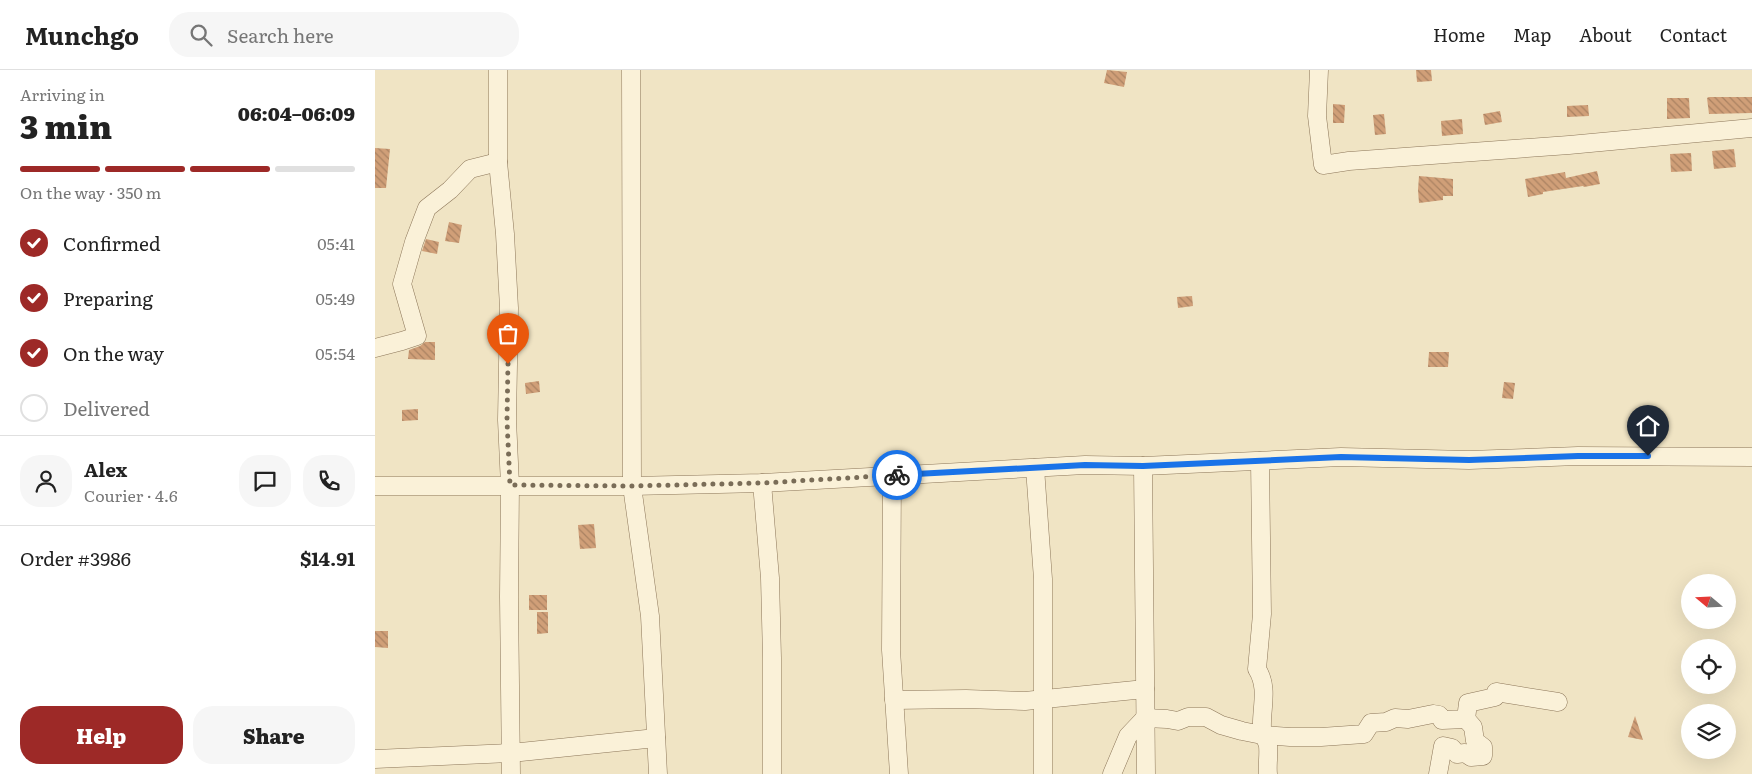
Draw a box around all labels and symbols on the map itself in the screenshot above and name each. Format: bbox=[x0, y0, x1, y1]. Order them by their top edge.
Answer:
pin bbox=[487, 313, 529, 364]
pin bbox=[1627, 405, 1669, 456]
courier bbox=[872, 450, 922, 500]
north arrow bbox=[1681, 574, 1736, 629]

